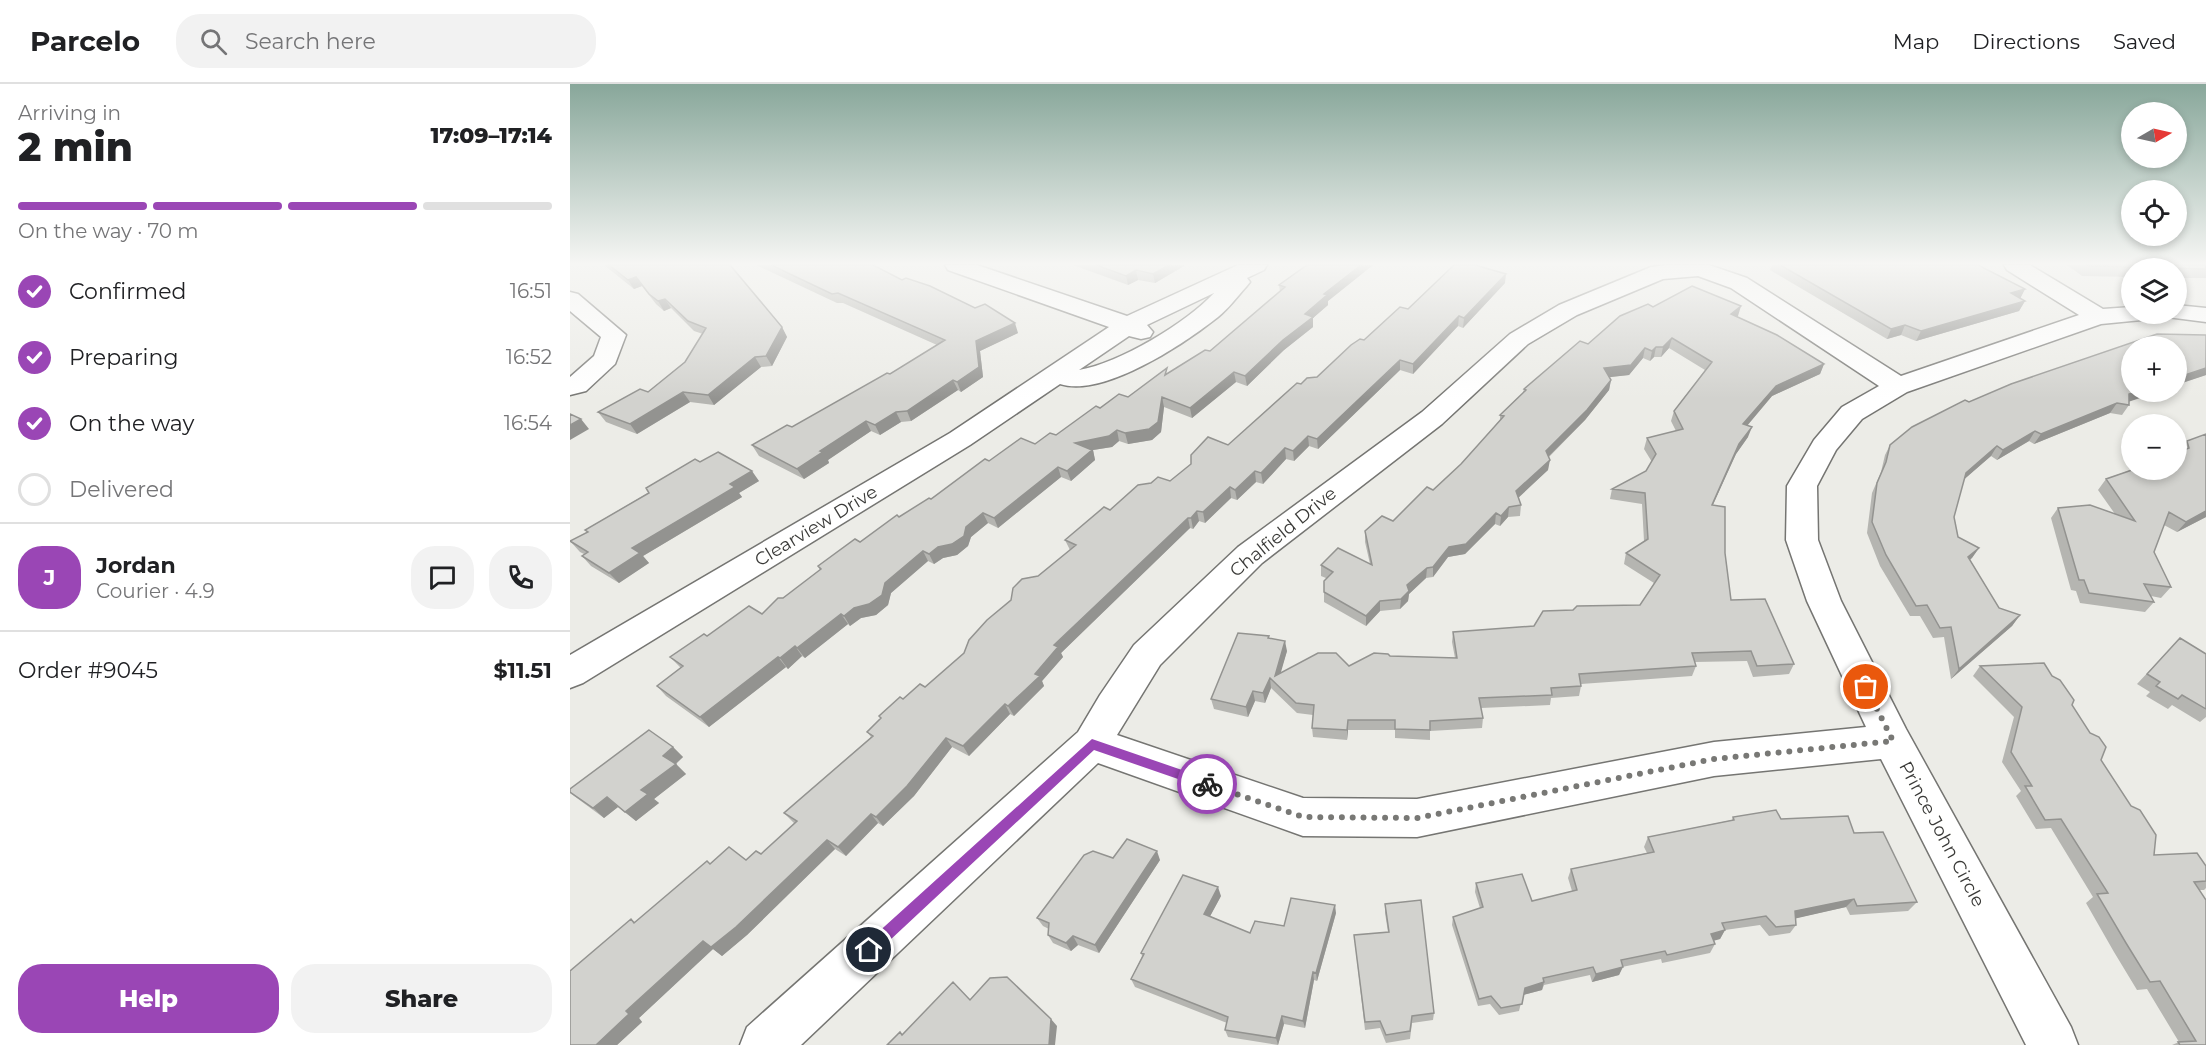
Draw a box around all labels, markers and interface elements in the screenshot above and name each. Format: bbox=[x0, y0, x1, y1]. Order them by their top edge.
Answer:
search box bbox=[176, 14, 596, 68]
text: Parcelo bbox=[30, 24, 140, 58]
icon: search bbox=[197, 25, 230, 58]
text: Search here bbox=[245, 28, 376, 55]
text: Map bbox=[1893, 29, 1939, 54]
text: Directions bbox=[1972, 29, 2080, 54]
text: Saved bbox=[2113, 29, 2176, 54]
text: Arriving in bbox=[18, 101, 121, 125]
north arrow bbox=[2121, 102, 2187, 168]
map controls bbox=[2121, 102, 2187, 480]
text: 17:09–17:14 bbox=[431, 122, 552, 149]
text: 2 min bbox=[18, 123, 133, 171]
button: locate bbox=[2121, 180, 2187, 246]
text: On the way · 70 m bbox=[18, 219, 199, 243]
button: layers bbox=[2121, 258, 2187, 324]
icon: check bbox=[18, 275, 51, 308]
text: Confirmed bbox=[69, 278, 186, 305]
text: 16:51 bbox=[510, 279, 552, 303]
button: + bbox=[2121, 336, 2187, 402]
icon: check bbox=[18, 341, 51, 374]
text: Preparing bbox=[69, 344, 178, 371]
text: 16:52 bbox=[506, 345, 552, 369]
icon: check bbox=[18, 407, 51, 440]
text: On the way bbox=[69, 410, 194, 437]
text: 16:54 bbox=[504, 411, 552, 435]
button: − bbox=[2121, 414, 2187, 480]
text: Delivered bbox=[69, 476, 174, 503]
street label: Clearview Drive bbox=[751, 481, 881, 571]
street label: Chalfield Drive bbox=[1225, 482, 1341, 582]
button: chat bbox=[411, 546, 474, 609]
button: phone bbox=[489, 546, 552, 609]
text: Jordan bbox=[96, 552, 176, 579]
text: J bbox=[44, 564, 55, 591]
text: Courier · 4.9 bbox=[96, 579, 215, 603]
text: Order #9045 bbox=[18, 657, 158, 684]
text: $11.51 bbox=[493, 657, 552, 684]
pin bbox=[1840, 661, 1891, 712]
icon: bag bbox=[1849, 670, 1882, 703]
courier bbox=[1177, 754, 1237, 814]
street label: Prince John Circle bbox=[1894, 757, 1990, 911]
icon: bike bbox=[1191, 768, 1224, 801]
pin bbox=[843, 924, 894, 975]
icon: home bbox=[852, 933, 885, 966]
button: Help bbox=[18, 964, 279, 1033]
button: Share bbox=[291, 964, 552, 1033]

